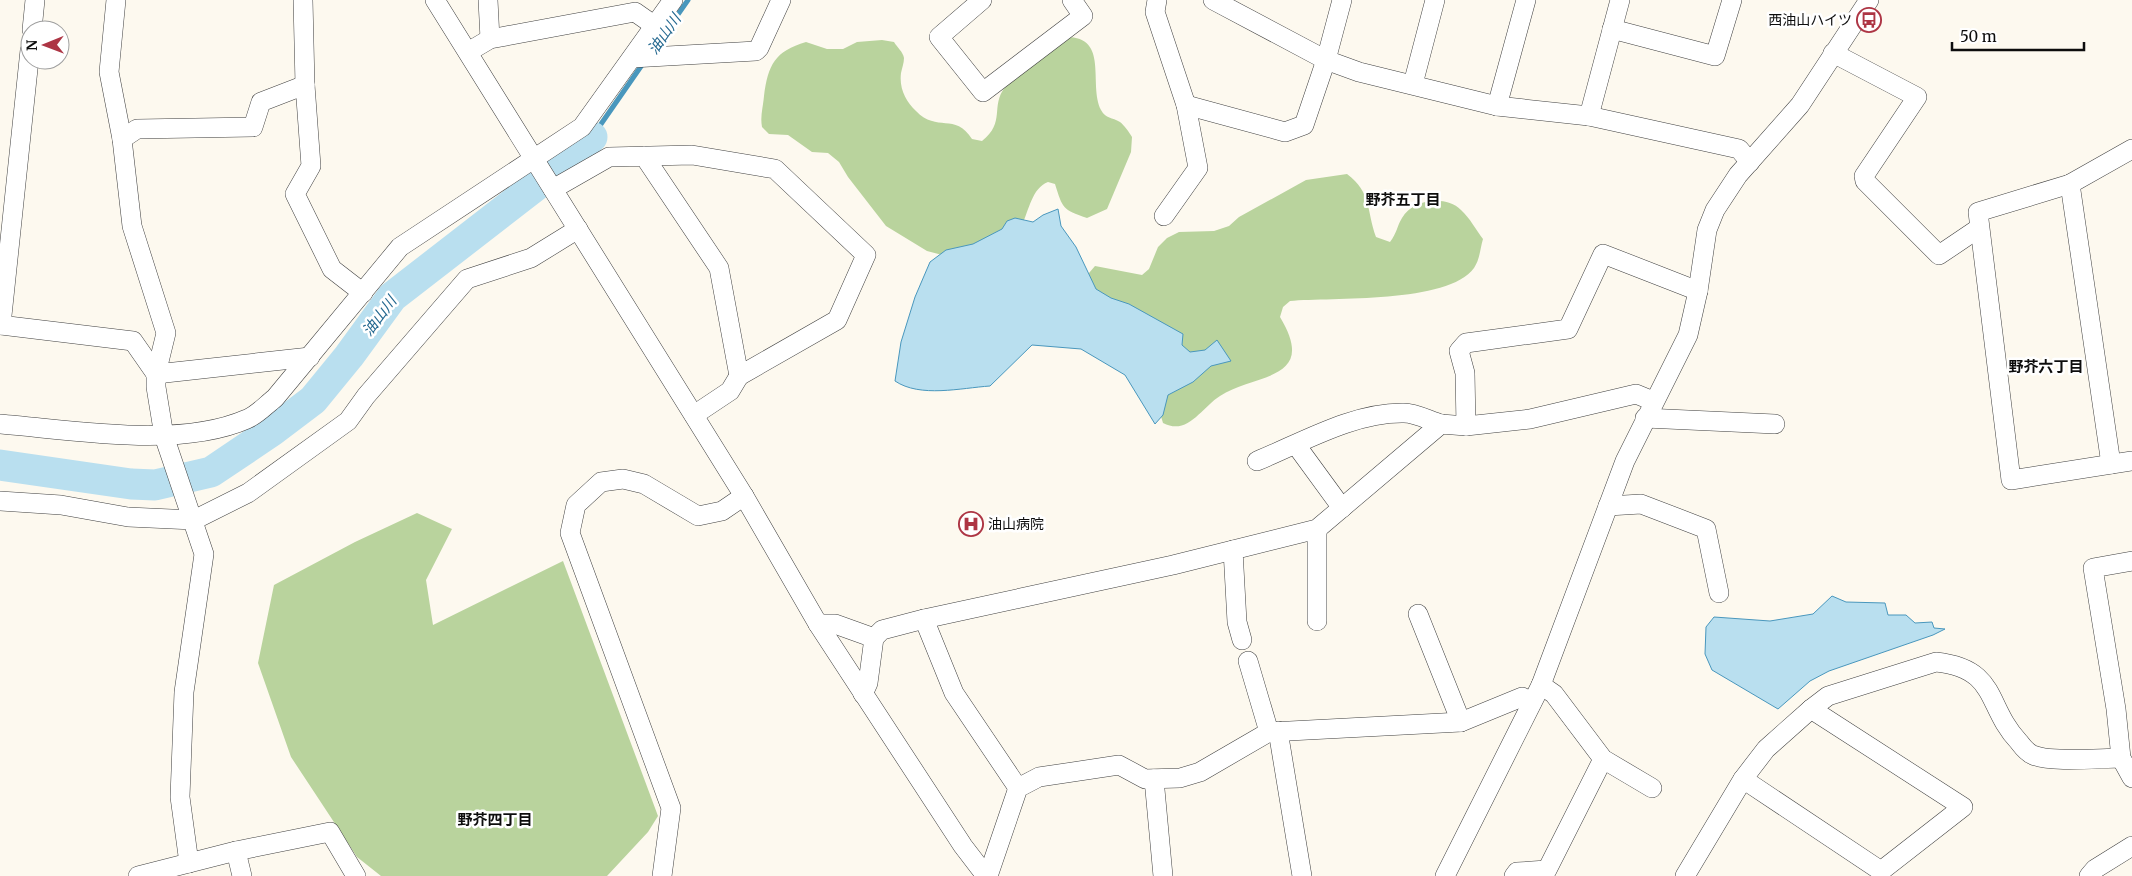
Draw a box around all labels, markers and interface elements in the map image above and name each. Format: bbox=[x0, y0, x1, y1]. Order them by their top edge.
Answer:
bus stop icon: 西油山ハイツ bbox=[1856, 7, 1882, 33]
water label: 油山川 bbox=[643, 8, 686, 58]
place label: 西油山ハイツ bbox=[1768, 11, 1852, 29]
north arrow bbox=[20, 20, 70, 70]
scale bar bbox=[1952, 20, 2084, 52]
text: 50 m bbox=[1960, 27, 1997, 46]
text: N bbox=[23, 40, 41, 51]
district label: 野芥五丁目 bbox=[1365, 190, 1441, 209]
water label: 油山川 bbox=[358, 291, 401, 340]
district label: 野芥六丁目 bbox=[2008, 357, 2084, 376]
hospital icon: 油山病院 bbox=[958, 511, 984, 537]
place label: 油山病院 bbox=[988, 515, 1044, 533]
district label: 野芥四丁目 bbox=[457, 810, 533, 829]

